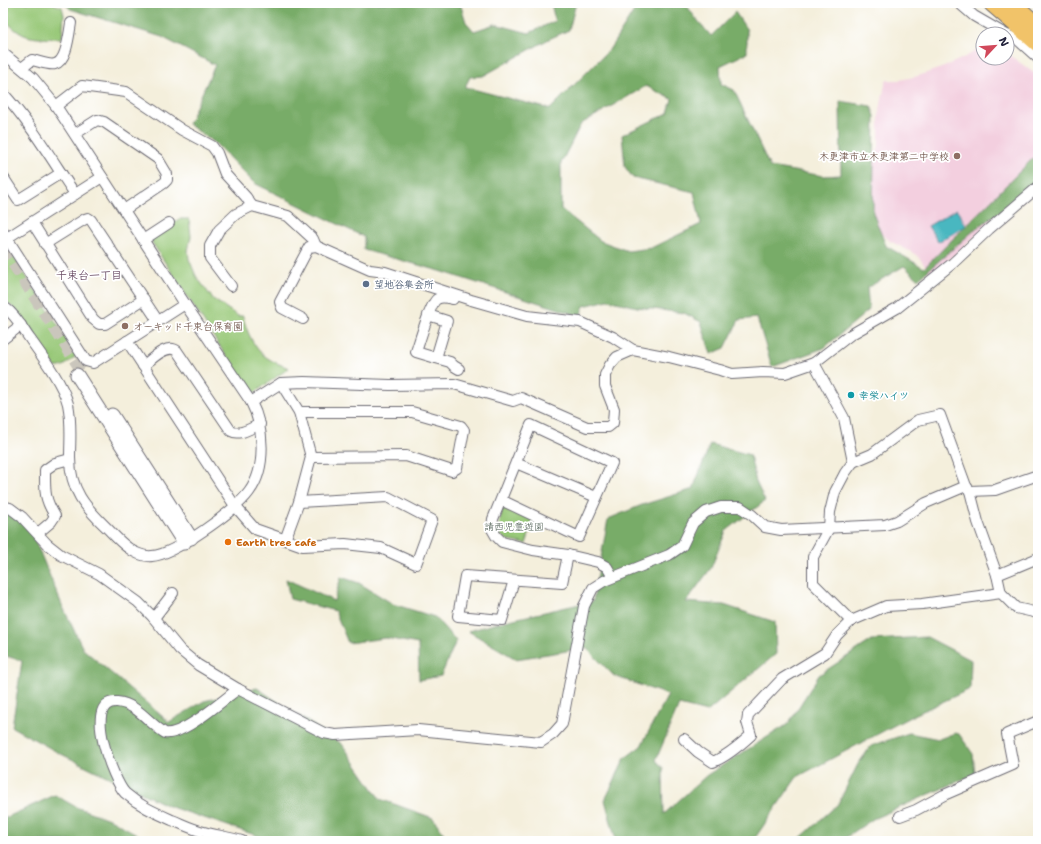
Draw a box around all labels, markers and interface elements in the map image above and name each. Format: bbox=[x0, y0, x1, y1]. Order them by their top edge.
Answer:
north arrow bbox=[975, 26, 1015, 66]
text: N bbox=[995, 35, 1012, 49]
place label: 木更津市立木更津第二中学校 bbox=[819, 150, 949, 163]
marker: 木更津市立木更津第二中学校 bbox=[952, 151, 962, 161]
district label: 千束台一丁目 bbox=[56, 268, 122, 283]
place label: 望地谷集会所 bbox=[374, 278, 434, 291]
marker: 望地谷集会所 bbox=[361, 279, 371, 289]
place label: オーキッド千束台保育園 bbox=[133, 320, 243, 333]
marker: オーキッド千束台保育園 bbox=[120, 321, 130, 331]
place label: 幸栄ハイツ bbox=[859, 389, 909, 402]
marker: 幸栄ハイツ bbox=[846, 390, 856, 400]
park label: 請西児童遊園 bbox=[484, 520, 544, 533]
place label: Earth tree cafe bbox=[236, 536, 317, 549]
marker: Earth tree cafe bbox=[223, 537, 233, 547]

